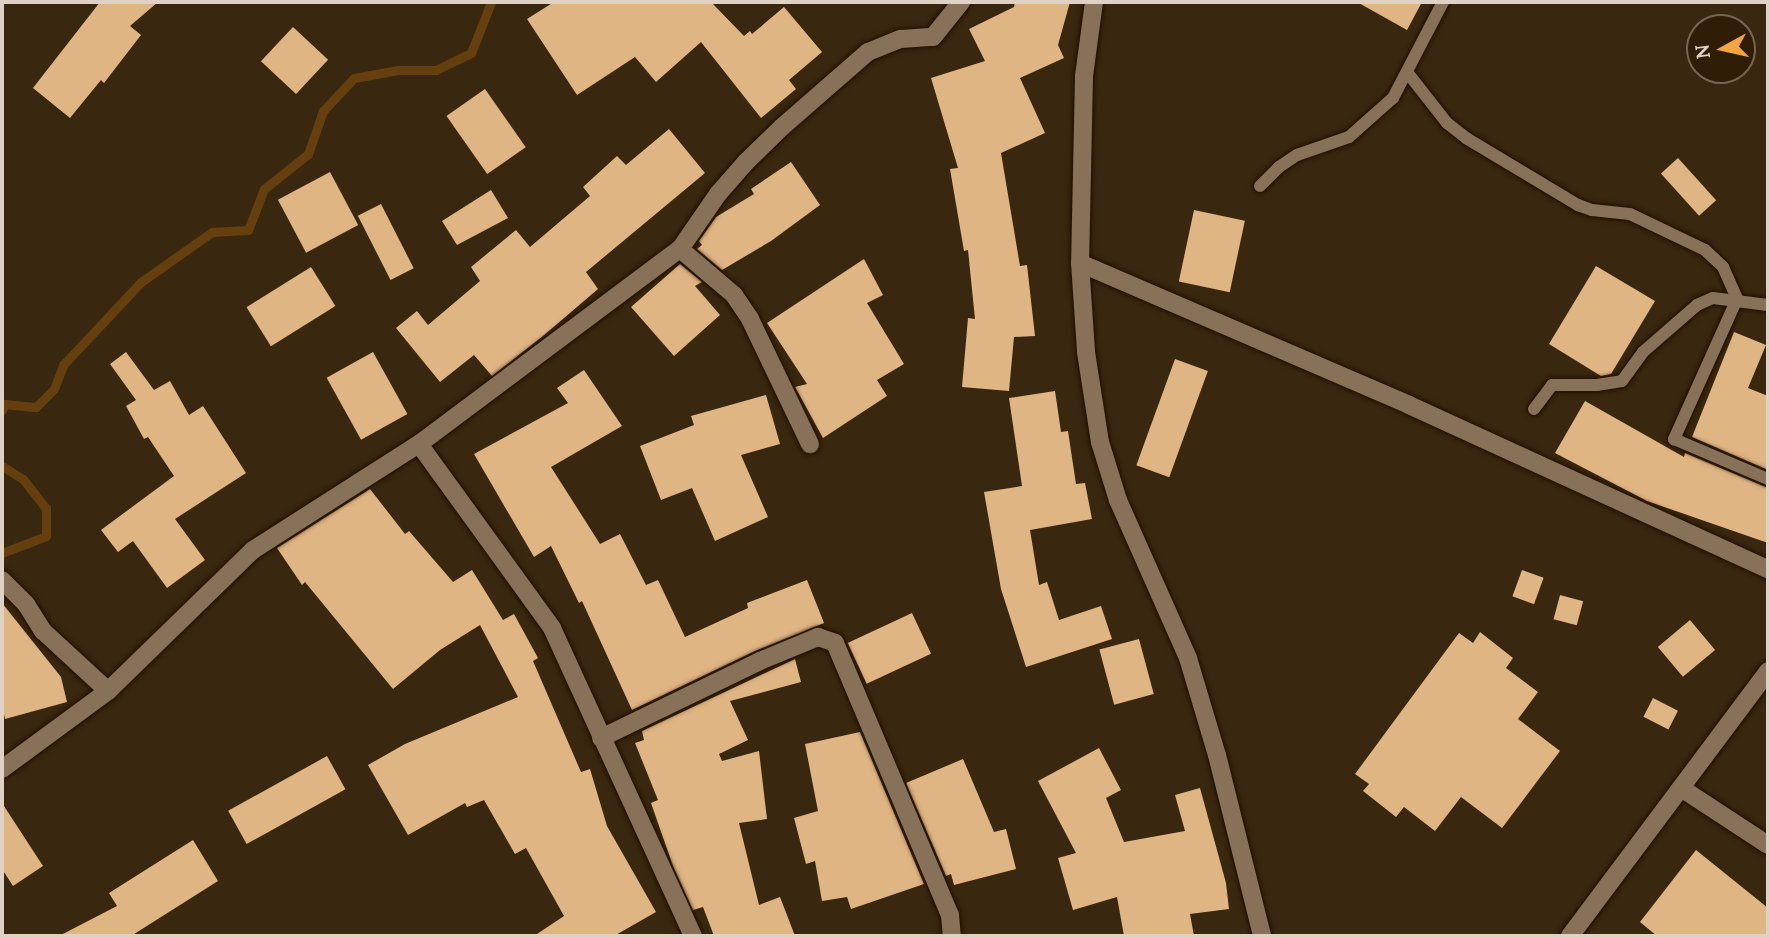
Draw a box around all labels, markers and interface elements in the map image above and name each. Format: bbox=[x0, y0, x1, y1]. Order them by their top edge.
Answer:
north arrow bbox=[1686, 14, 1756, 84]
text: N bbox=[1689, 43, 1715, 61]

